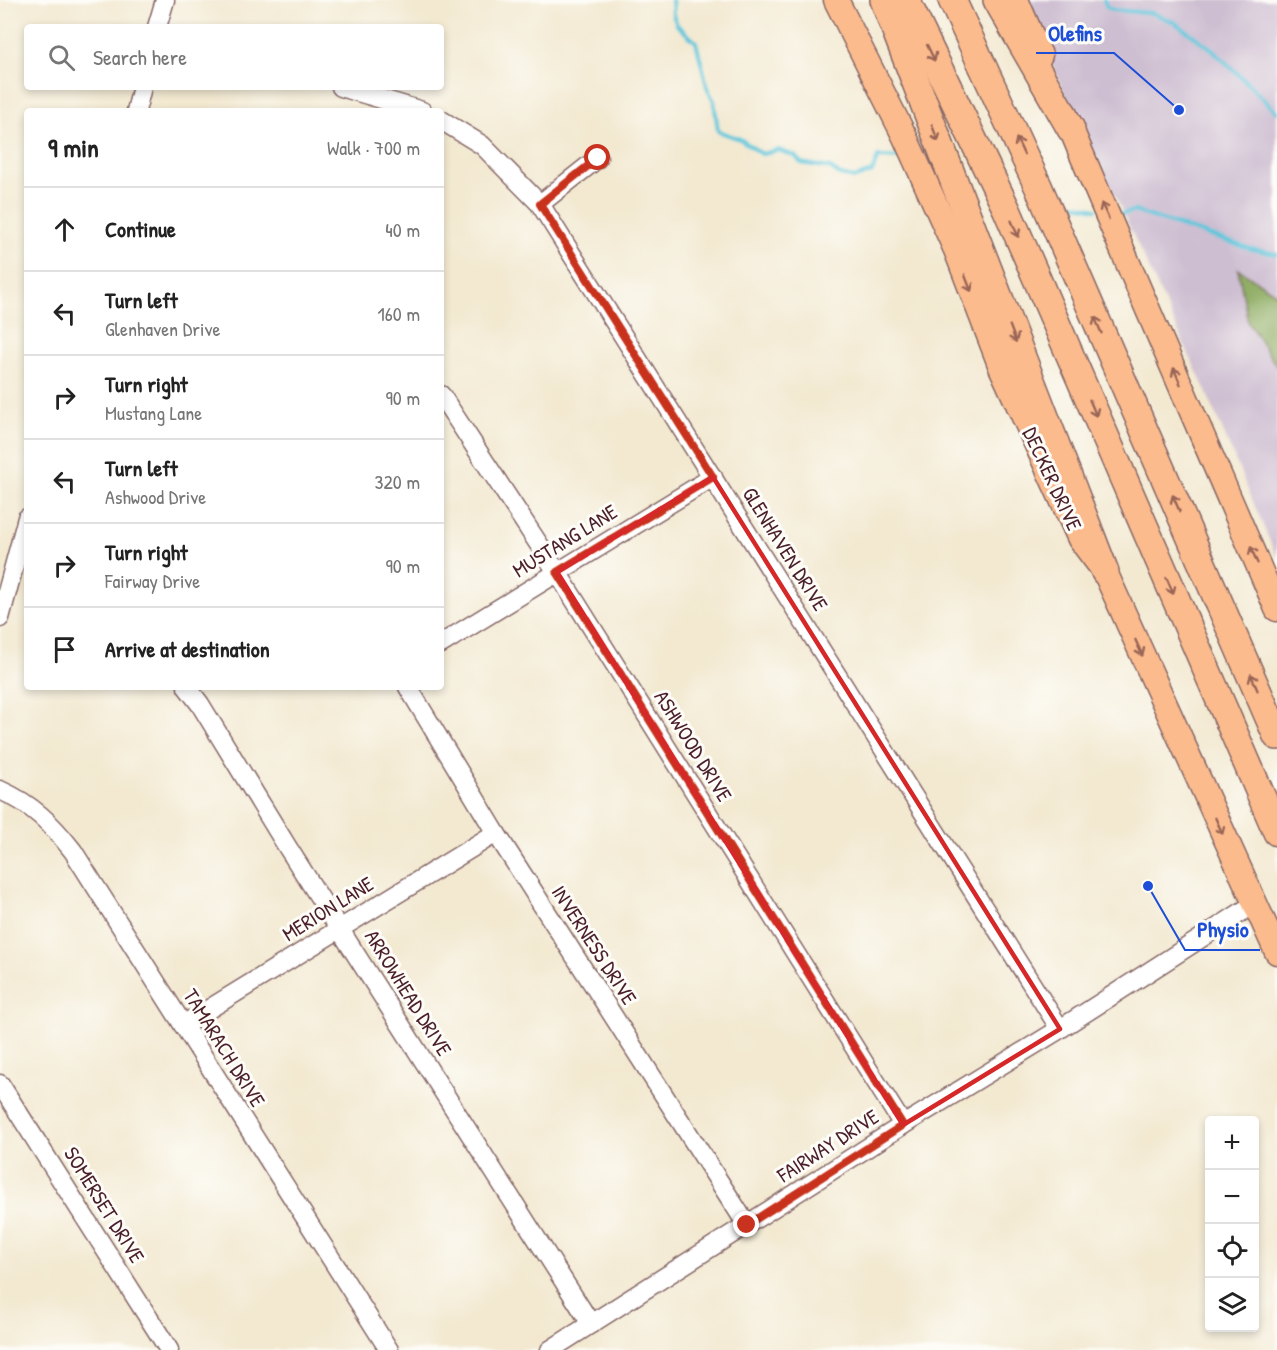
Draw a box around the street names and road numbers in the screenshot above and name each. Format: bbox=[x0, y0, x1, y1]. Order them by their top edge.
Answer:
street label: DECKER DRIVE bbox=[1016, 422, 1089, 535]
street label: GLENHAVEN DRIVE bbox=[736, 481, 835, 616]
street label: MUSTANG LANE bbox=[507, 497, 623, 584]
street label: ASHWOOD DRIVE bbox=[648, 684, 739, 807]
street label: MERION LANE bbox=[277, 869, 379, 948]
street label: INVERNESS DRIVE bbox=[545, 879, 644, 1010]
street label: ARROWHEAD DRIVE bbox=[358, 924, 459, 1061]
street label: TAMARACH DRIVE bbox=[177, 983, 272, 1112]
street label: FAIRWAY DRIVE bbox=[771, 1102, 884, 1190]
street label: SOMERSET DRIVE bbox=[57, 1141, 152, 1268]

